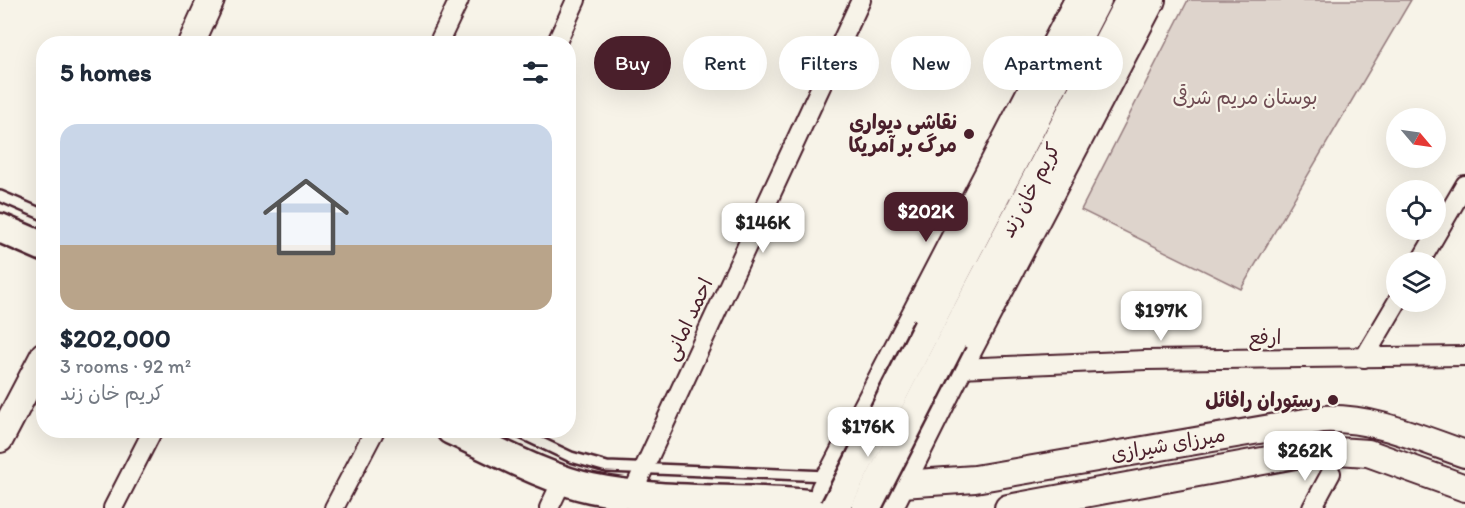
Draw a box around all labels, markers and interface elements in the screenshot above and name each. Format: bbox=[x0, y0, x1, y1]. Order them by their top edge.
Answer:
chip: Buy bbox=[594, 36, 671, 90]
chip: Rent bbox=[683, 36, 767, 90]
chip: Filters bbox=[779, 36, 879, 90]
chip: New bbox=[891, 36, 971, 90]
chip: Apartment bbox=[983, 36, 1123, 90]
text: 5 homes bbox=[60, 56, 152, 88]
icon: filters bbox=[519, 56, 552, 89]
park label: بوستان مریم شرقی bbox=[1172, 84, 1318, 112]
north arrow bbox=[1386, 108, 1446, 168]
map controls bbox=[1386, 108, 1446, 312]
place label: نقاشی دیواری مرگ بر آمریکا bbox=[848, 110, 957, 158]
marker: نقاشی دیواری مرگ بر آمریکا bbox=[962, 127, 976, 141]
street label: کریم خان زند bbox=[995, 139, 1068, 243]
icon: home bbox=[252, 163, 360, 271]
button: locate bbox=[1386, 180, 1446, 240]
pin: $202K bbox=[884, 192, 968, 243]
text: $202K bbox=[898, 199, 954, 223]
pin: $146K bbox=[721, 203, 805, 254]
text: $146K bbox=[736, 210, 790, 234]
button: layers bbox=[1386, 252, 1446, 312]
street label: احمد امانی bbox=[658, 274, 718, 365]
pin: $197K bbox=[1119, 291, 1203, 342]
text: $197K bbox=[1135, 298, 1187, 322]
text: $202,000 bbox=[60, 322, 171, 354]
street label: ارفع bbox=[1249, 325, 1281, 352]
text: 3 rooms · 92 m² bbox=[60, 354, 191, 378]
text: کریم خان زند bbox=[60, 381, 164, 405]
place label: رستوران رافائل bbox=[1205, 388, 1321, 414]
marker: رستوران رافائل bbox=[1326, 393, 1340, 407]
pin: $176K bbox=[826, 407, 910, 458]
text: $176K bbox=[842, 414, 894, 438]
street label: میرزای شیرازی bbox=[1109, 422, 1227, 466]
pin: $262K bbox=[1263, 431, 1347, 482]
text: $262K bbox=[1278, 438, 1332, 462]

